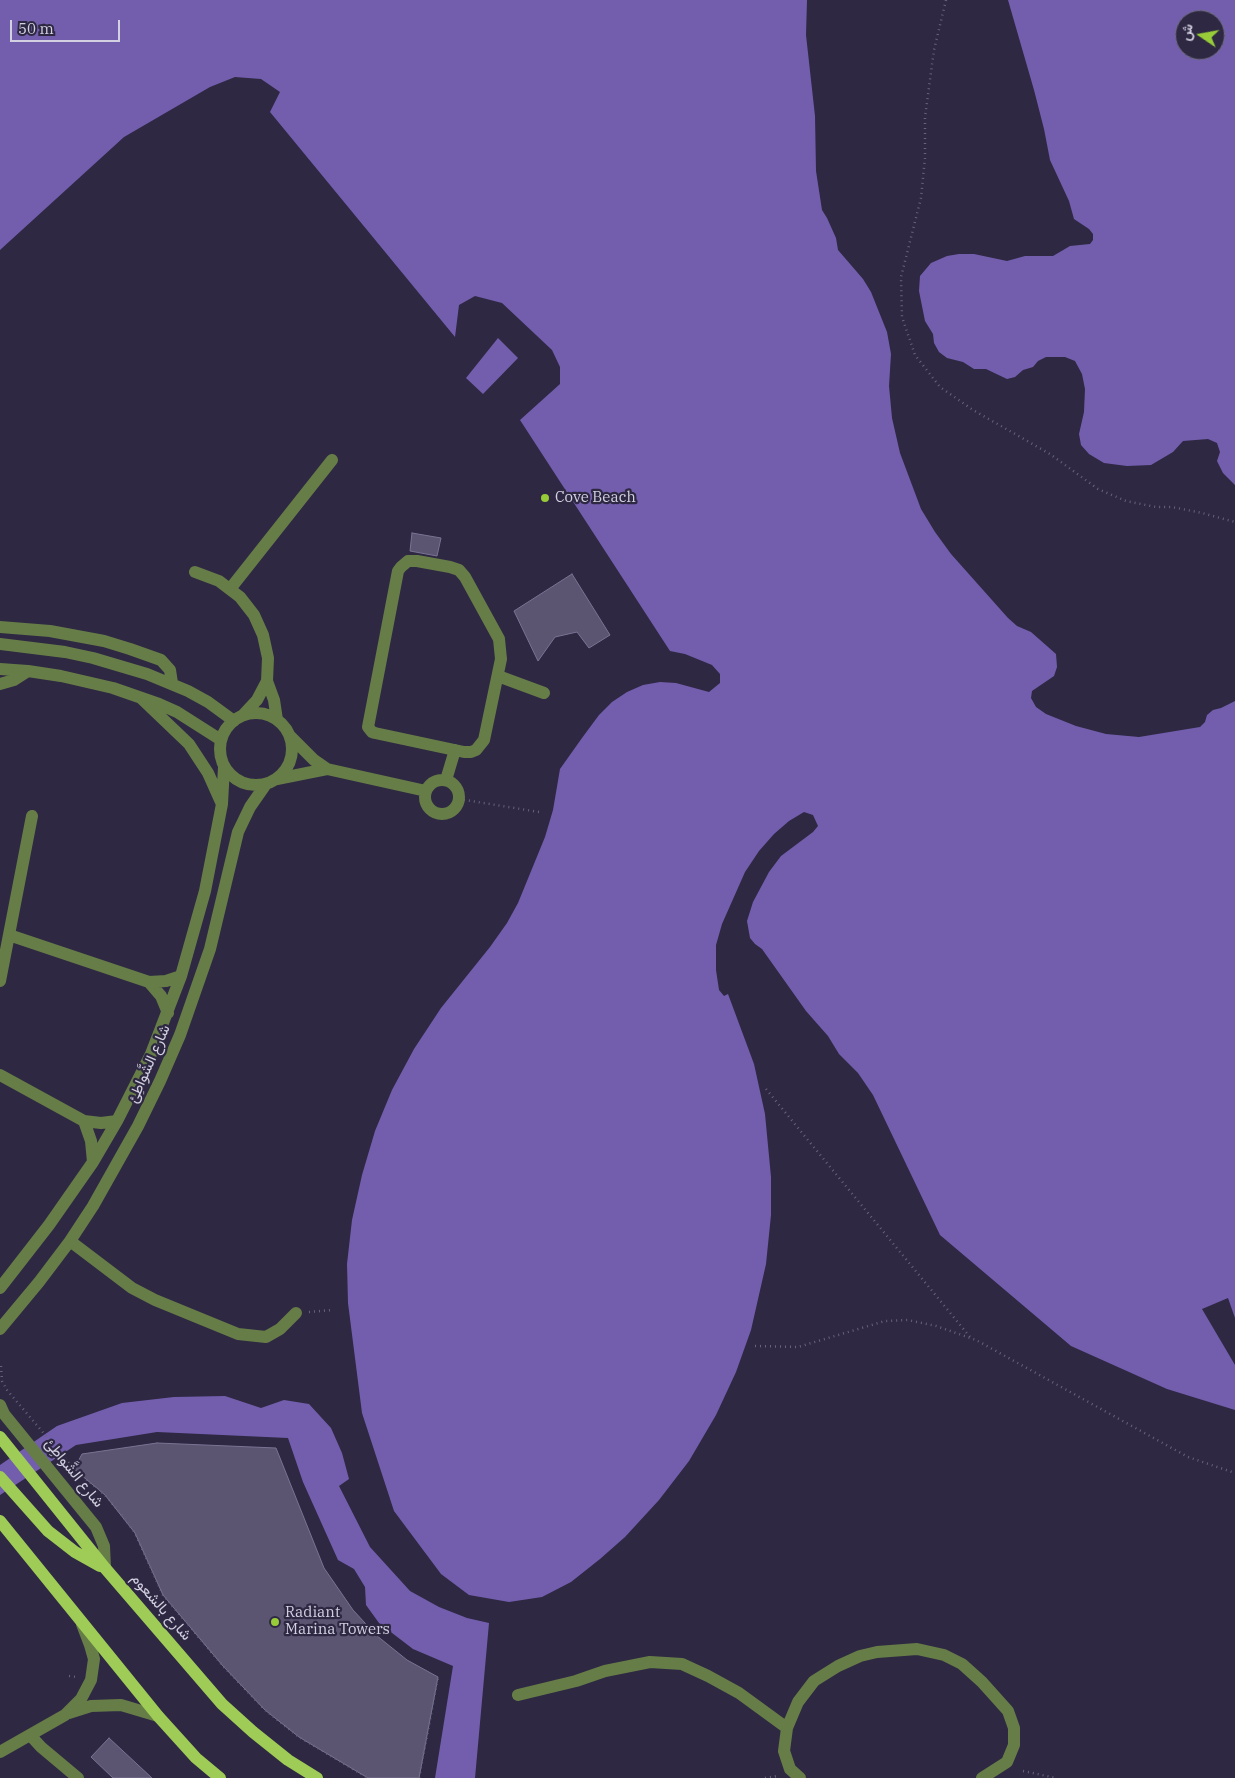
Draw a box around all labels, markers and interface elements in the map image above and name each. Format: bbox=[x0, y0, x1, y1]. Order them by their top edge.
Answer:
scale bar bbox=[12, 10, 122, 42]
north arrow bbox=[1175, 10, 1225, 60]
text: 50 m bbox=[18, 19, 54, 38]
text: ش bbox=[1176, 22, 1197, 42]
place label: Cove Beach bbox=[555, 489, 636, 507]
marker: Cove Beach bbox=[539, 492, 551, 504]
street label: شارع الشَّواطِئ bbox=[124, 1022, 174, 1106]
street label: شارع الشَّواطِئ bbox=[41, 1435, 107, 1511]
street label: شارع بالشعوم bbox=[127, 1570, 195, 1644]
place label: Radiant Marina Towers bbox=[285, 1604, 390, 1639]
marker: Radiant Marina Towers bbox=[269, 1616, 281, 1628]

